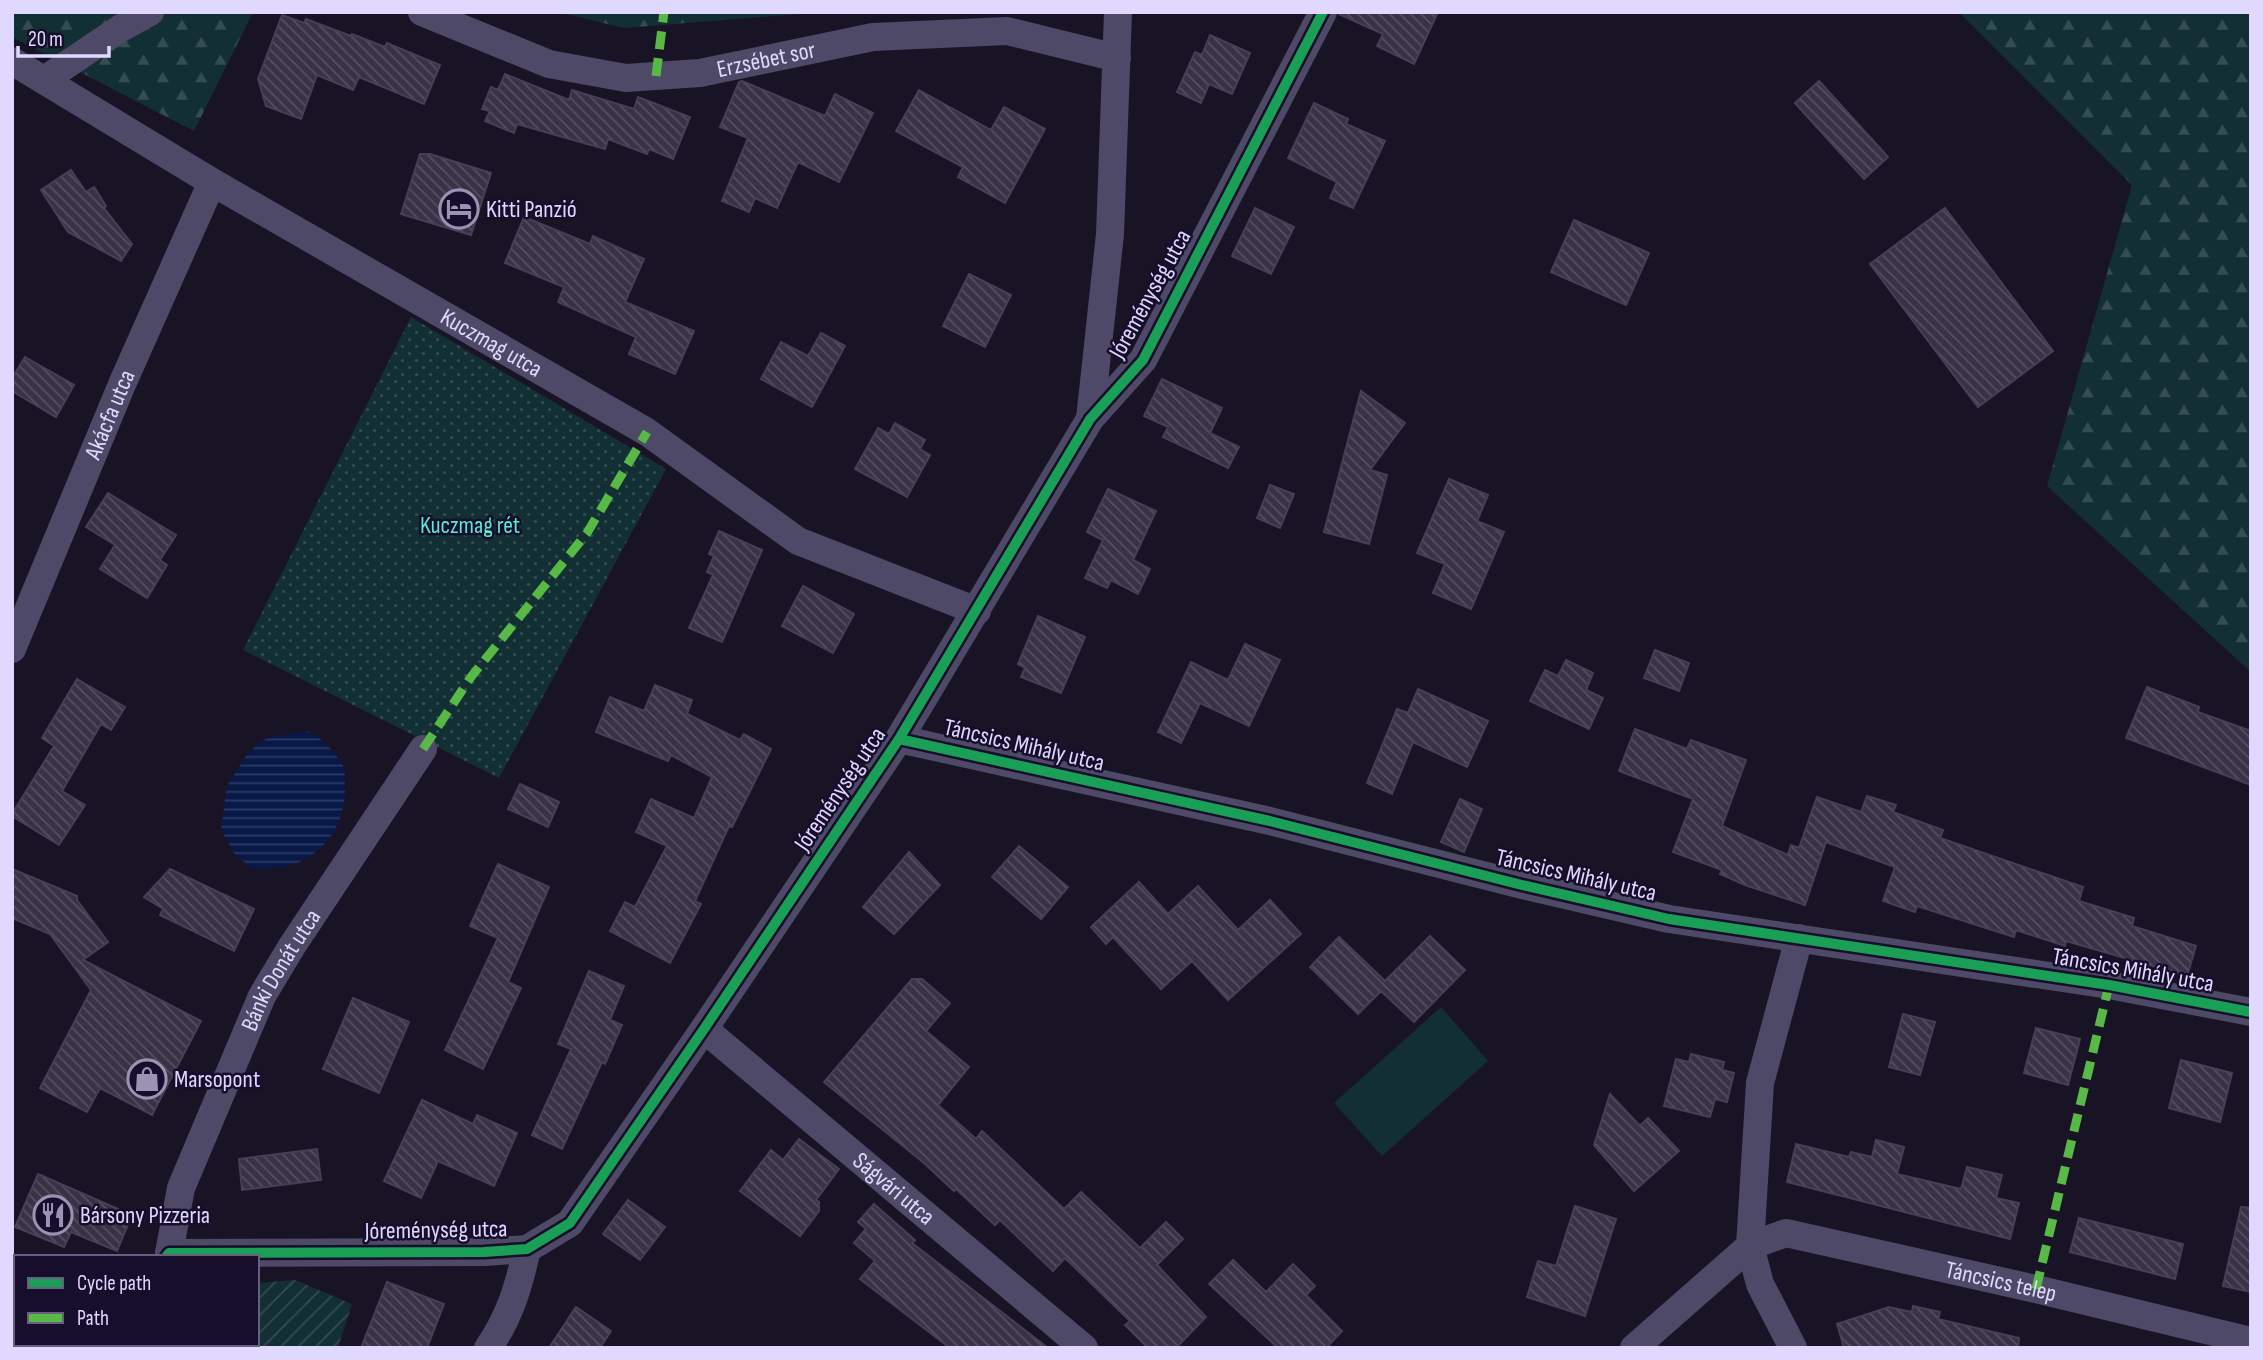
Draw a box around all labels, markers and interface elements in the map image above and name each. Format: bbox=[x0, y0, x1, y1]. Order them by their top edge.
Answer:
scale bar bbox=[18, 14, 108, 58]
text: 20 m bbox=[28, 27, 63, 52]
street label: Erzsébet sor bbox=[714, 35, 818, 84]
hotel icon: Kitti Panzió bbox=[438, 188, 480, 230]
place label: Kitti Panzió bbox=[486, 195, 577, 224]
street label: Jóreménység utca bbox=[1102, 224, 1197, 364]
street label: Kuczmag utca bbox=[435, 302, 547, 383]
street label: Akácfa utca bbox=[78, 365, 141, 464]
park label: Kuczmag rét bbox=[420, 511, 520, 540]
street label: Táncsics Mihály utca bbox=[941, 712, 1107, 778]
street label: Jóreménység utca bbox=[787, 722, 892, 857]
street label: Táncsics Mihály utca bbox=[1493, 842, 1659, 908]
street label: Bánki Donát utca bbox=[234, 904, 327, 1035]
street label: Táncsics Mihály utca bbox=[2050, 941, 2216, 999]
shop icon: Marsopont bbox=[126, 1058, 168, 1100]
place label: Marsopont bbox=[174, 1065, 260, 1094]
street label: Ságvári utca bbox=[847, 1146, 941, 1231]
restaurant icon: Bársony Pizzeria bbox=[32, 1194, 74, 1236]
place label: Bársony Pizzeria bbox=[80, 1201, 210, 1230]
street label: Jóreménység utca bbox=[363, 1214, 508, 1246]
legend bbox=[14, 1255, 259, 1346]
street label: Táncsics telep bbox=[1943, 1255, 2059, 1308]
text: Cycle path bbox=[77, 1271, 151, 1296]
text: Path bbox=[77, 1306, 109, 1331]

